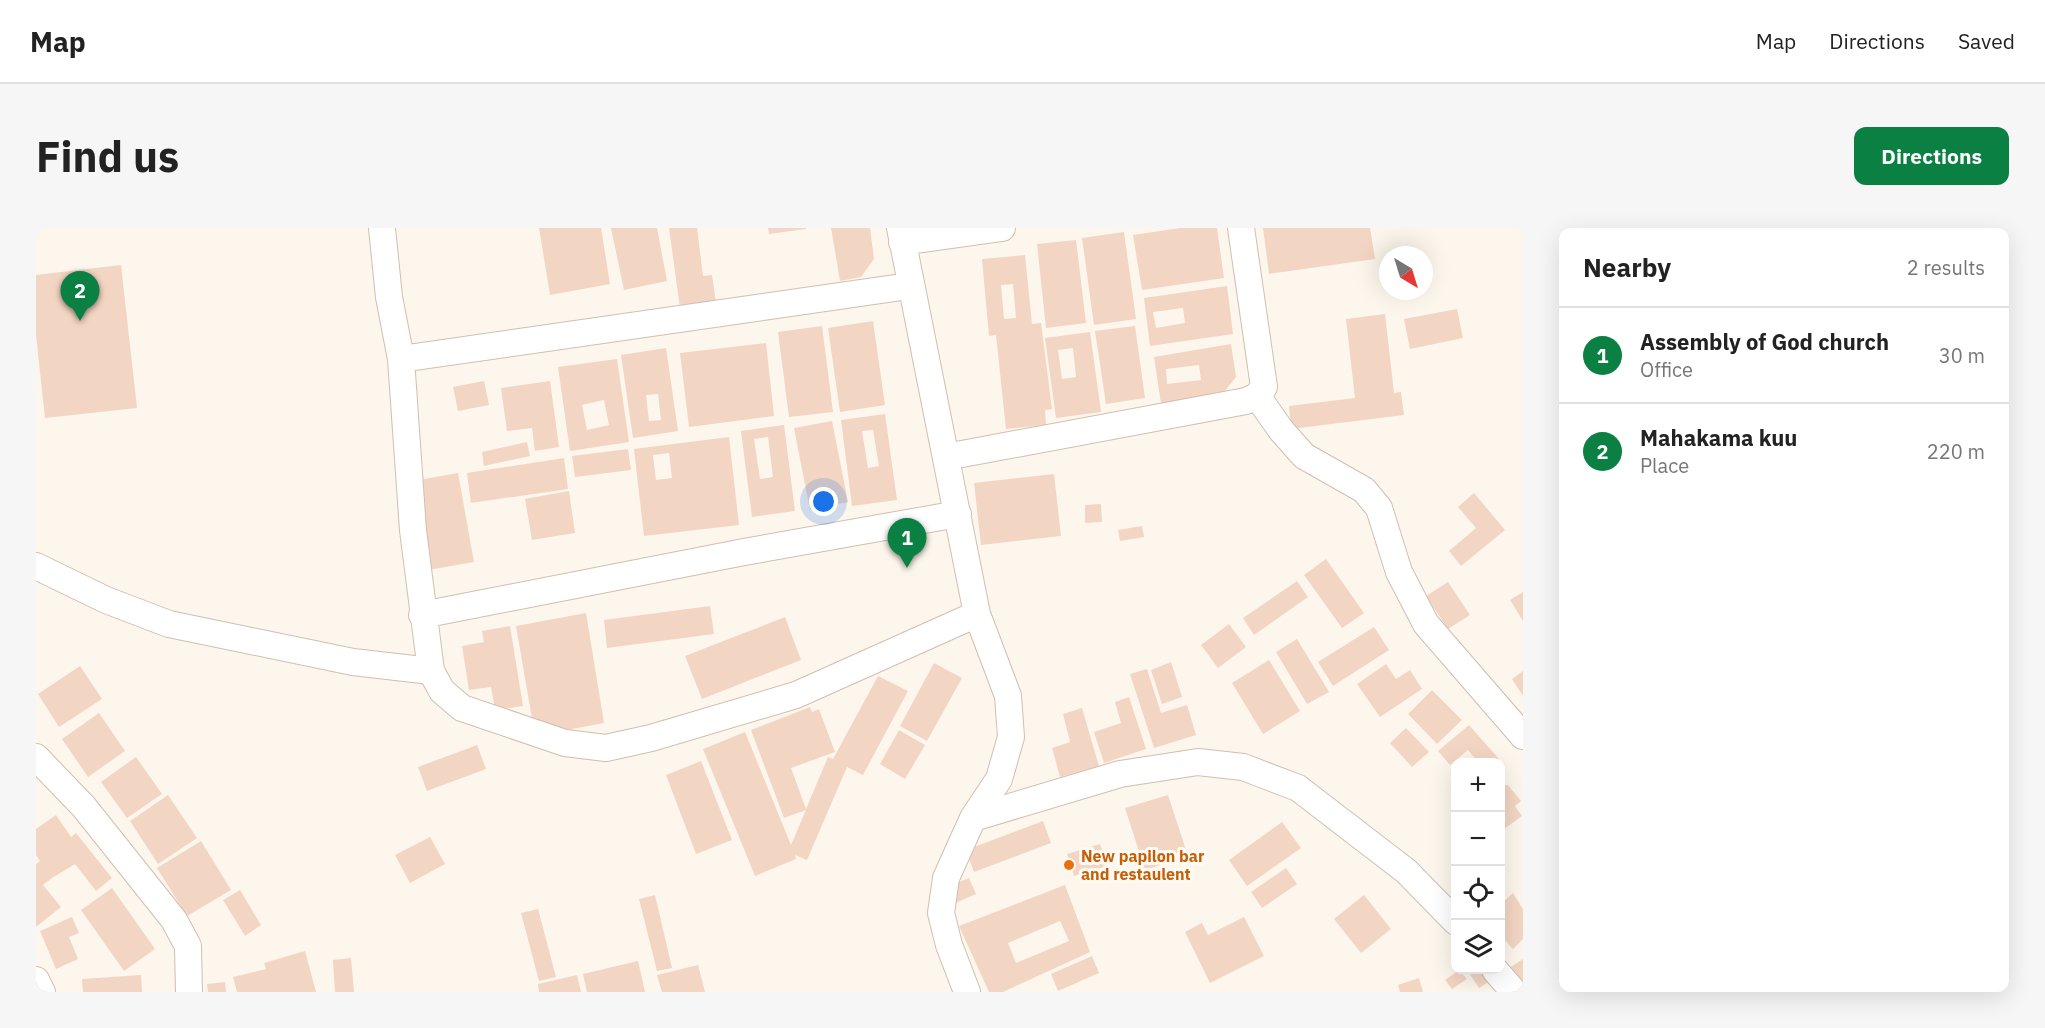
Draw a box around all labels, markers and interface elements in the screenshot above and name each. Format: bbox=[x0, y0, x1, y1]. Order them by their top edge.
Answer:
text: Map bbox=[30, 23, 86, 60]
text: Map bbox=[1756, 27, 1796, 55]
text: Directions bbox=[1829, 27, 1925, 55]
text: Saved bbox=[1958, 27, 2015, 55]
button: Directions bbox=[1854, 127, 2009, 185]
text: Find us bbox=[36, 129, 179, 184]
north arrow bbox=[1379, 246, 1433, 300]
text: Nearby bbox=[1583, 250, 1671, 284]
text: 2 results bbox=[1907, 254, 1985, 281]
pin: 2 bbox=[60, 272, 99, 321]
text: Assembly of God church bbox=[1640, 327, 1889, 356]
text: 1 bbox=[1597, 342, 1609, 369]
text: 30 m bbox=[1939, 342, 1985, 369]
text: Office bbox=[1640, 356, 1693, 383]
text: Mahakama kuu bbox=[1640, 423, 1797, 452]
text: 2 bbox=[1597, 438, 1609, 465]
text: 220 m bbox=[1927, 438, 1985, 465]
text: Place bbox=[1640, 452, 1689, 479]
your location bbox=[809, 487, 838, 516]
pin: 1 bbox=[888, 518, 926, 568]
map controls bbox=[1451, 758, 1505, 974]
button: + bbox=[1451, 758, 1505, 812]
button: − bbox=[1451, 812, 1505, 866]
place label: New papilon bar and restaulent bbox=[1081, 846, 1205, 884]
marker: New papilon bar and restaulent bbox=[1062, 858, 1076, 872]
button: locate bbox=[1451, 866, 1505, 920]
button: layers bbox=[1451, 920, 1505, 974]

